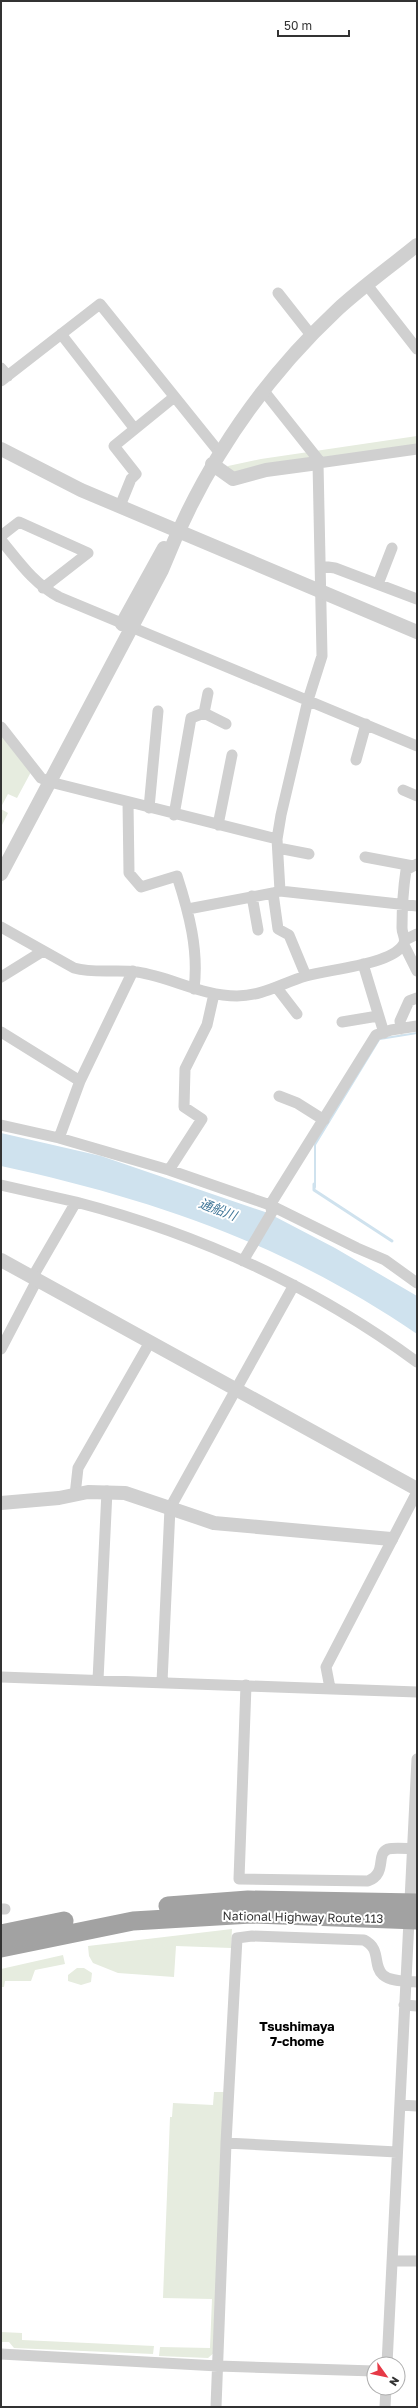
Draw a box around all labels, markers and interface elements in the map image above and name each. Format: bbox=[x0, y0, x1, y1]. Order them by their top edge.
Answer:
scale bar bbox=[278, 12, 349, 38]
text: 50 m bbox=[284, 18, 312, 33]
water label: 通船川 bbox=[197, 1195, 241, 1224]
street label: National Highway Route 113 bbox=[223, 1908, 383, 1926]
district label: Tsushimaya 7-chome bbox=[259, 2018, 335, 2049]
north arrow bbox=[366, 2356, 406, 2396]
text: N bbox=[387, 2375, 403, 2389]

